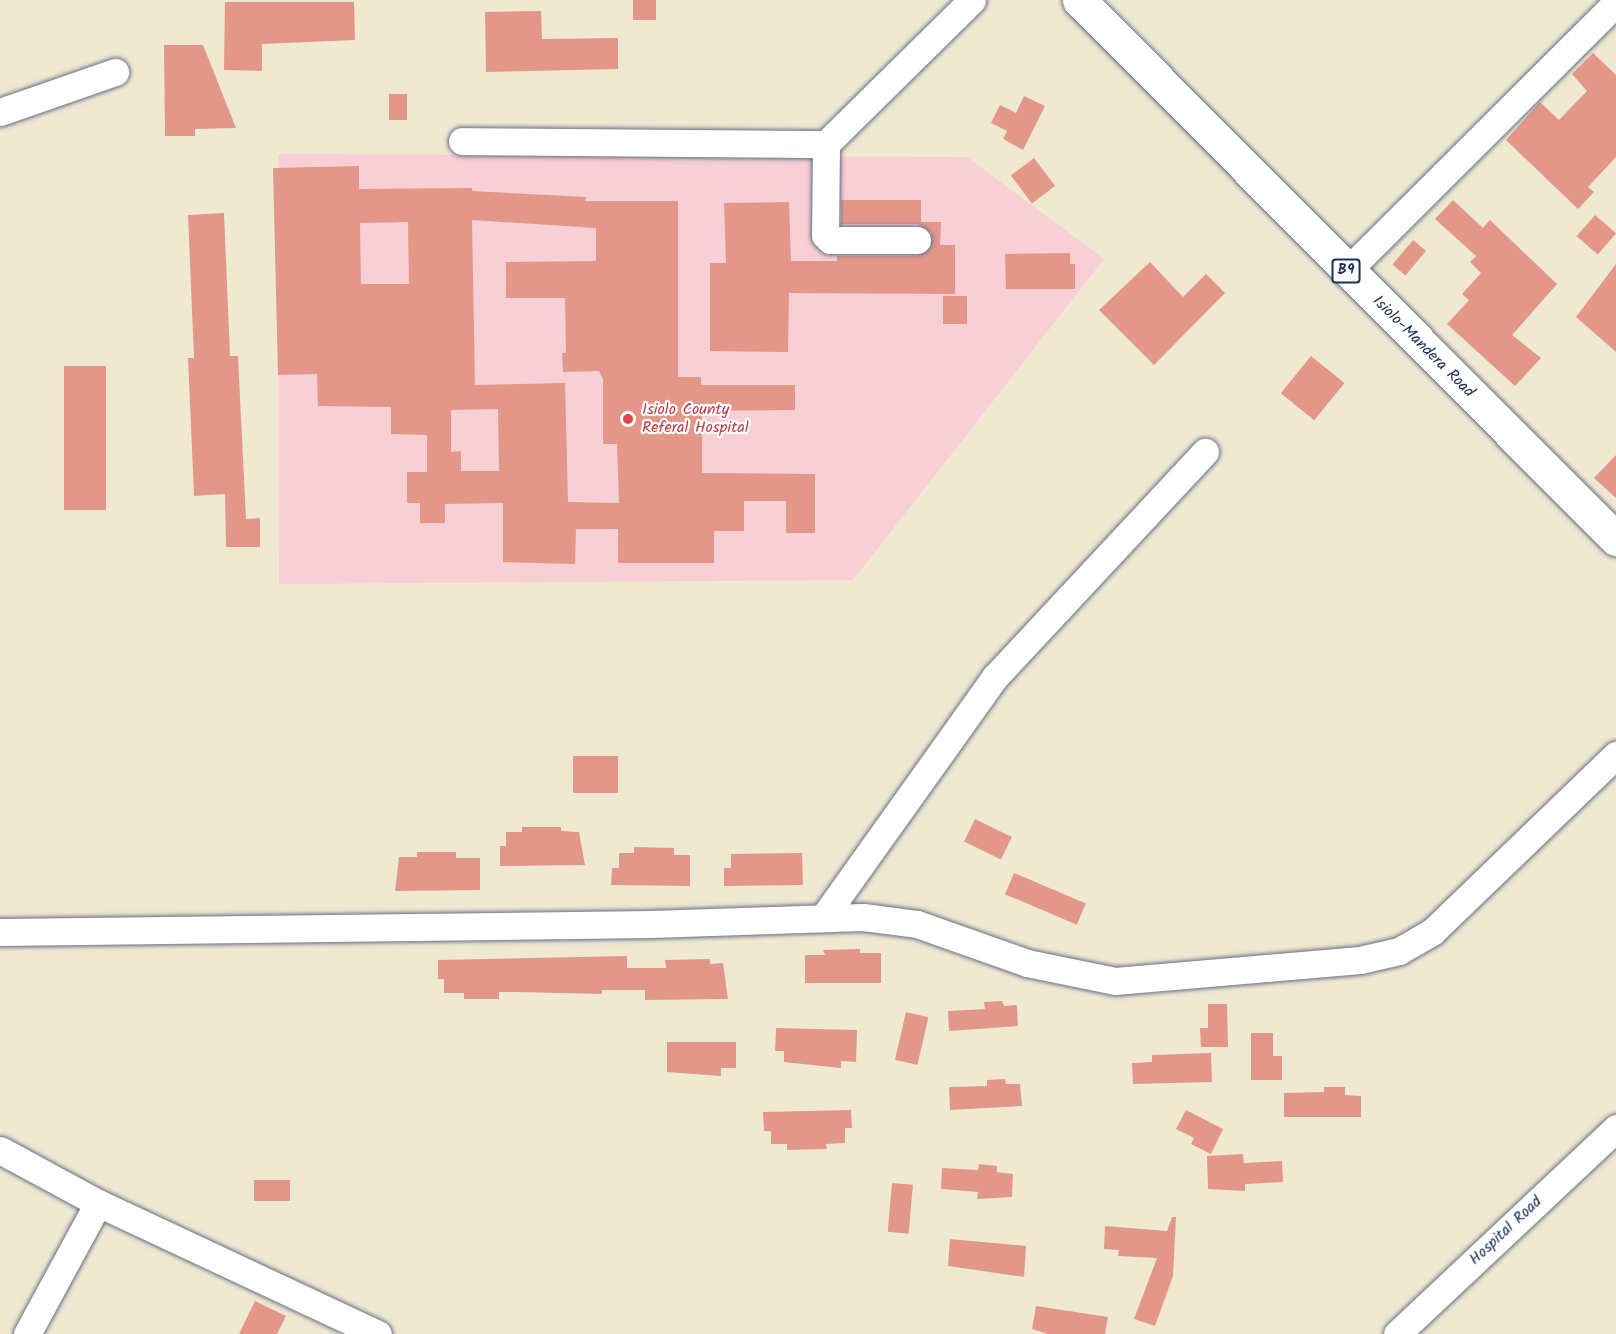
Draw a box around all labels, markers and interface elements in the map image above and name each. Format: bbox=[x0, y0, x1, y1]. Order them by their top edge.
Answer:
road number: B9 bbox=[1331, 259, 1361, 283]
street label: Isiolo-Mandera Road bbox=[1368, 292, 1478, 402]
place label: Isiolo County Referal Hospital bbox=[642, 400, 749, 438]
marker: Isiolo County Referal Hospital bbox=[619, 410, 637, 428]
street label: Hospital Road bbox=[1466, 1192, 1546, 1270]

